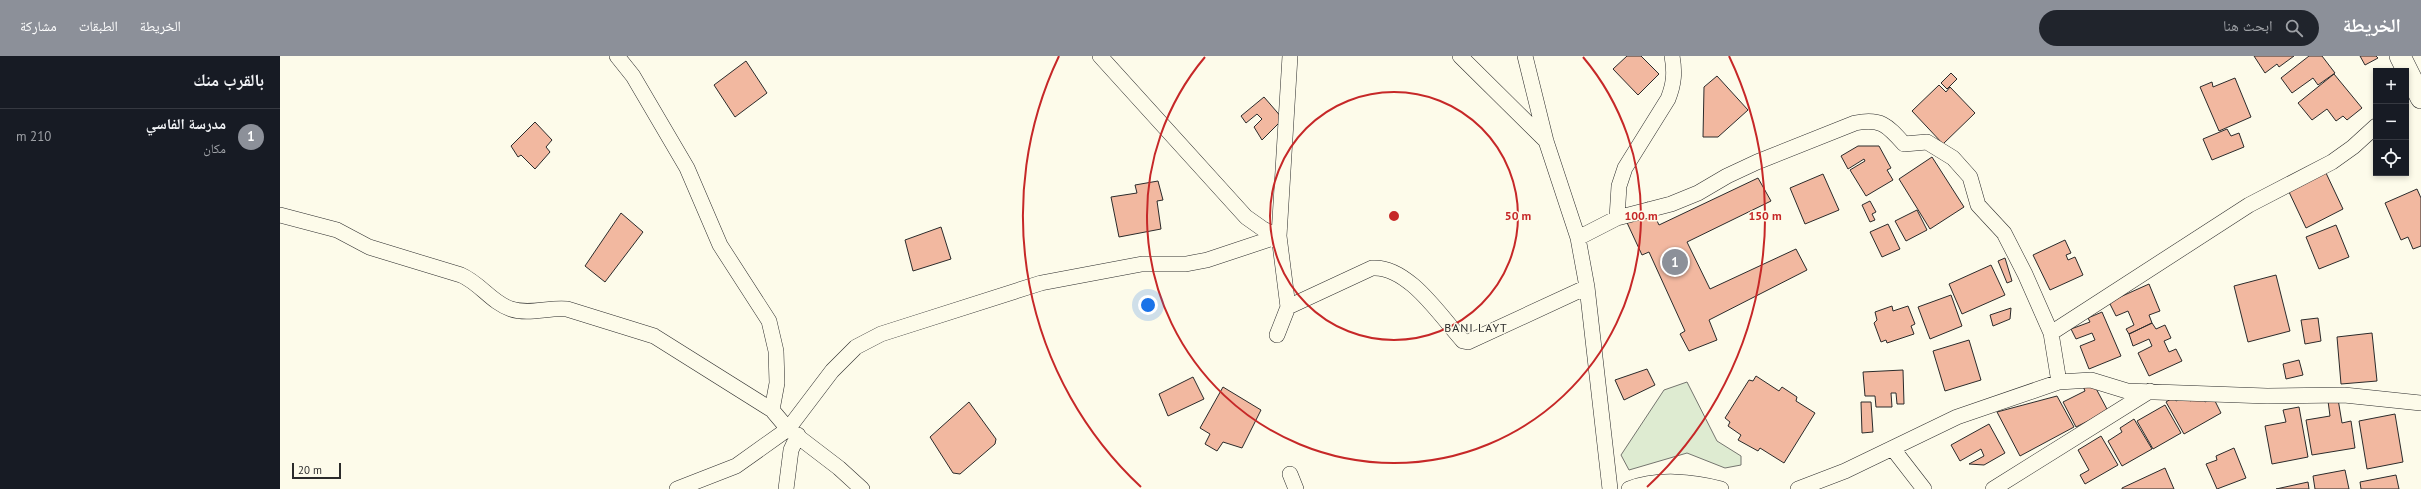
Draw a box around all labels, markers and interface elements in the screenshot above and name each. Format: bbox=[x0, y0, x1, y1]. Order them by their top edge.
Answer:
search box bbox=[2039, 10, 2319, 46]
text: الخريطة bbox=[2343, 13, 2401, 37]
text: ابحث هنا bbox=[2223, 16, 2273, 35]
text: مشاركة bbox=[20, 17, 57, 35]
text: الطبقات bbox=[79, 17, 118, 35]
text: الخريطة bbox=[140, 17, 181, 35]
icon: search bbox=[2283, 17, 2305, 39]
map controls bbox=[2373, 68, 2409, 176]
button: + bbox=[2373, 68, 2409, 104]
text: بالقرب منك bbox=[193, 69, 264, 91]
button: − bbox=[2373, 104, 2409, 140]
text: مدرسة الفاسي bbox=[146, 114, 226, 133]
text: 210 m bbox=[16, 128, 51, 145]
text: 1 bbox=[247, 128, 255, 145]
text: مكان bbox=[203, 140, 226, 157]
button: locate bbox=[2373, 140, 2409, 176]
text: 50 m bbox=[1505, 208, 1531, 223]
text: 100 m bbox=[1624, 208, 1658, 223]
text: 150 m bbox=[1748, 208, 1782, 223]
centre of rings bbox=[1387, 209, 1401, 223]
pin: 1 bbox=[1662, 247, 1688, 277]
your location bbox=[1138, 295, 1158, 315]
district label: BANI LAYT bbox=[1444, 320, 1508, 335]
scale bar bbox=[292, 461, 341, 480]
text: 20 m bbox=[298, 463, 322, 477]

